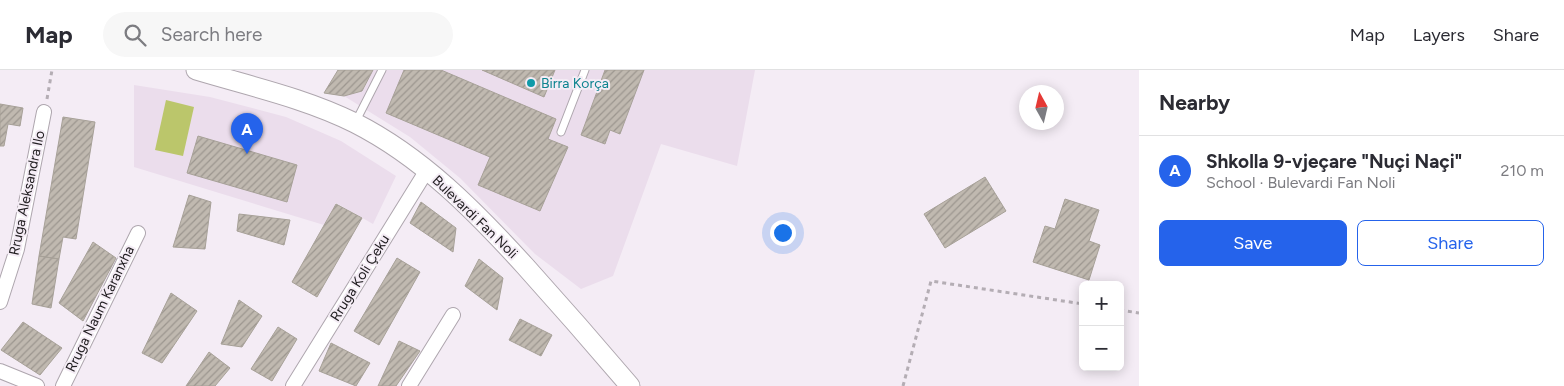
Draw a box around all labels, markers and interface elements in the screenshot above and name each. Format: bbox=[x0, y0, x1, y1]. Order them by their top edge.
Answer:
search box bbox=[103, 12, 453, 57]
text: Map bbox=[25, 20, 73, 49]
icon: search bbox=[121, 21, 149, 49]
text: Search here bbox=[161, 23, 262, 46]
text: Map bbox=[1350, 24, 1385, 46]
text: Layers bbox=[1413, 24, 1465, 46]
text: Share bbox=[1493, 24, 1539, 46]
place label: Birra Korça bbox=[541, 75, 609, 92]
marker: Birra Korça bbox=[525, 77, 537, 89]
north arrow bbox=[1019, 85, 1064, 130]
text: Nearby bbox=[1159, 90, 1230, 115]
pin: A bbox=[231, 113, 263, 154]
street label: Rruga Aleksandra Ilo bbox=[5, 129, 49, 257]
text: Shkolla 9-vjeçare "Nuçi Naçi" bbox=[1206, 150, 1462, 173]
text: A bbox=[1169, 161, 1181, 180]
text: 210 m bbox=[1501, 161, 1544, 180]
street label: Bulevardi Fan Noli bbox=[429, 172, 521, 262]
text: School · Bulevardi Fan Noli bbox=[1206, 173, 1395, 192]
your location bbox=[770, 220, 796, 246]
button: Save bbox=[1159, 220, 1347, 266]
button: Share bbox=[1357, 220, 1544, 266]
street label: Rruga Koli Çeku bbox=[327, 232, 393, 324]
street label: Rruga Naum Karanxha bbox=[62, 243, 138, 375]
map controls bbox=[1079, 281, 1124, 371]
button: + bbox=[1079, 281, 1124, 326]
button: − bbox=[1079, 326, 1124, 371]

